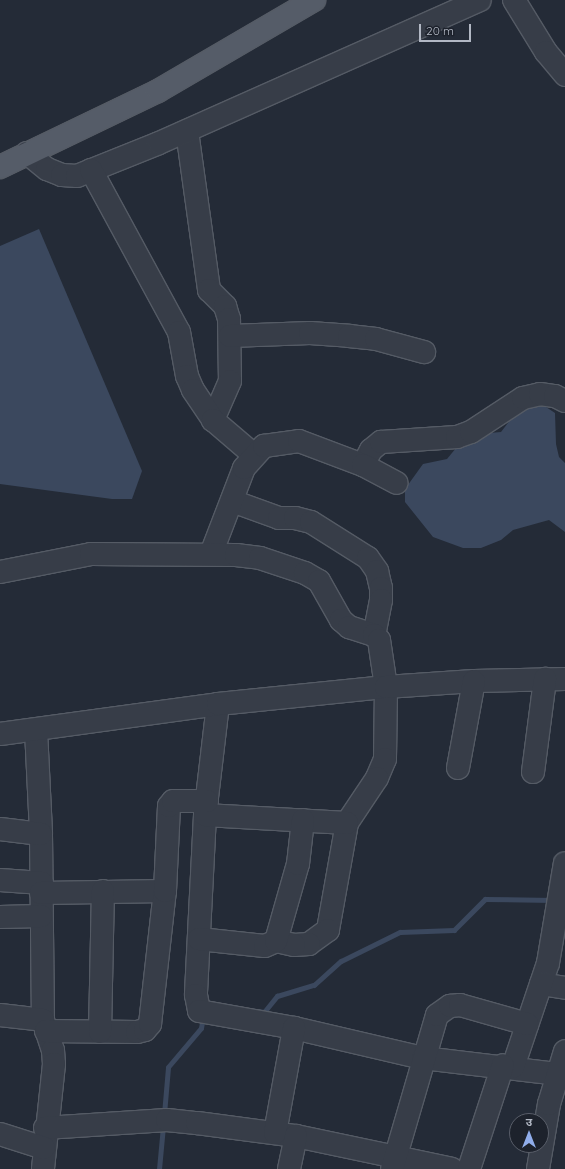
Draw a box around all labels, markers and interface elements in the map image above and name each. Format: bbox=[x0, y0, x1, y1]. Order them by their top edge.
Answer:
scale bar bbox=[421, 16, 473, 42]
text: 20 m bbox=[426, 23, 454, 38]
north arrow bbox=[509, 1113, 549, 1153]
text: उ bbox=[526, 1115, 532, 1129]

